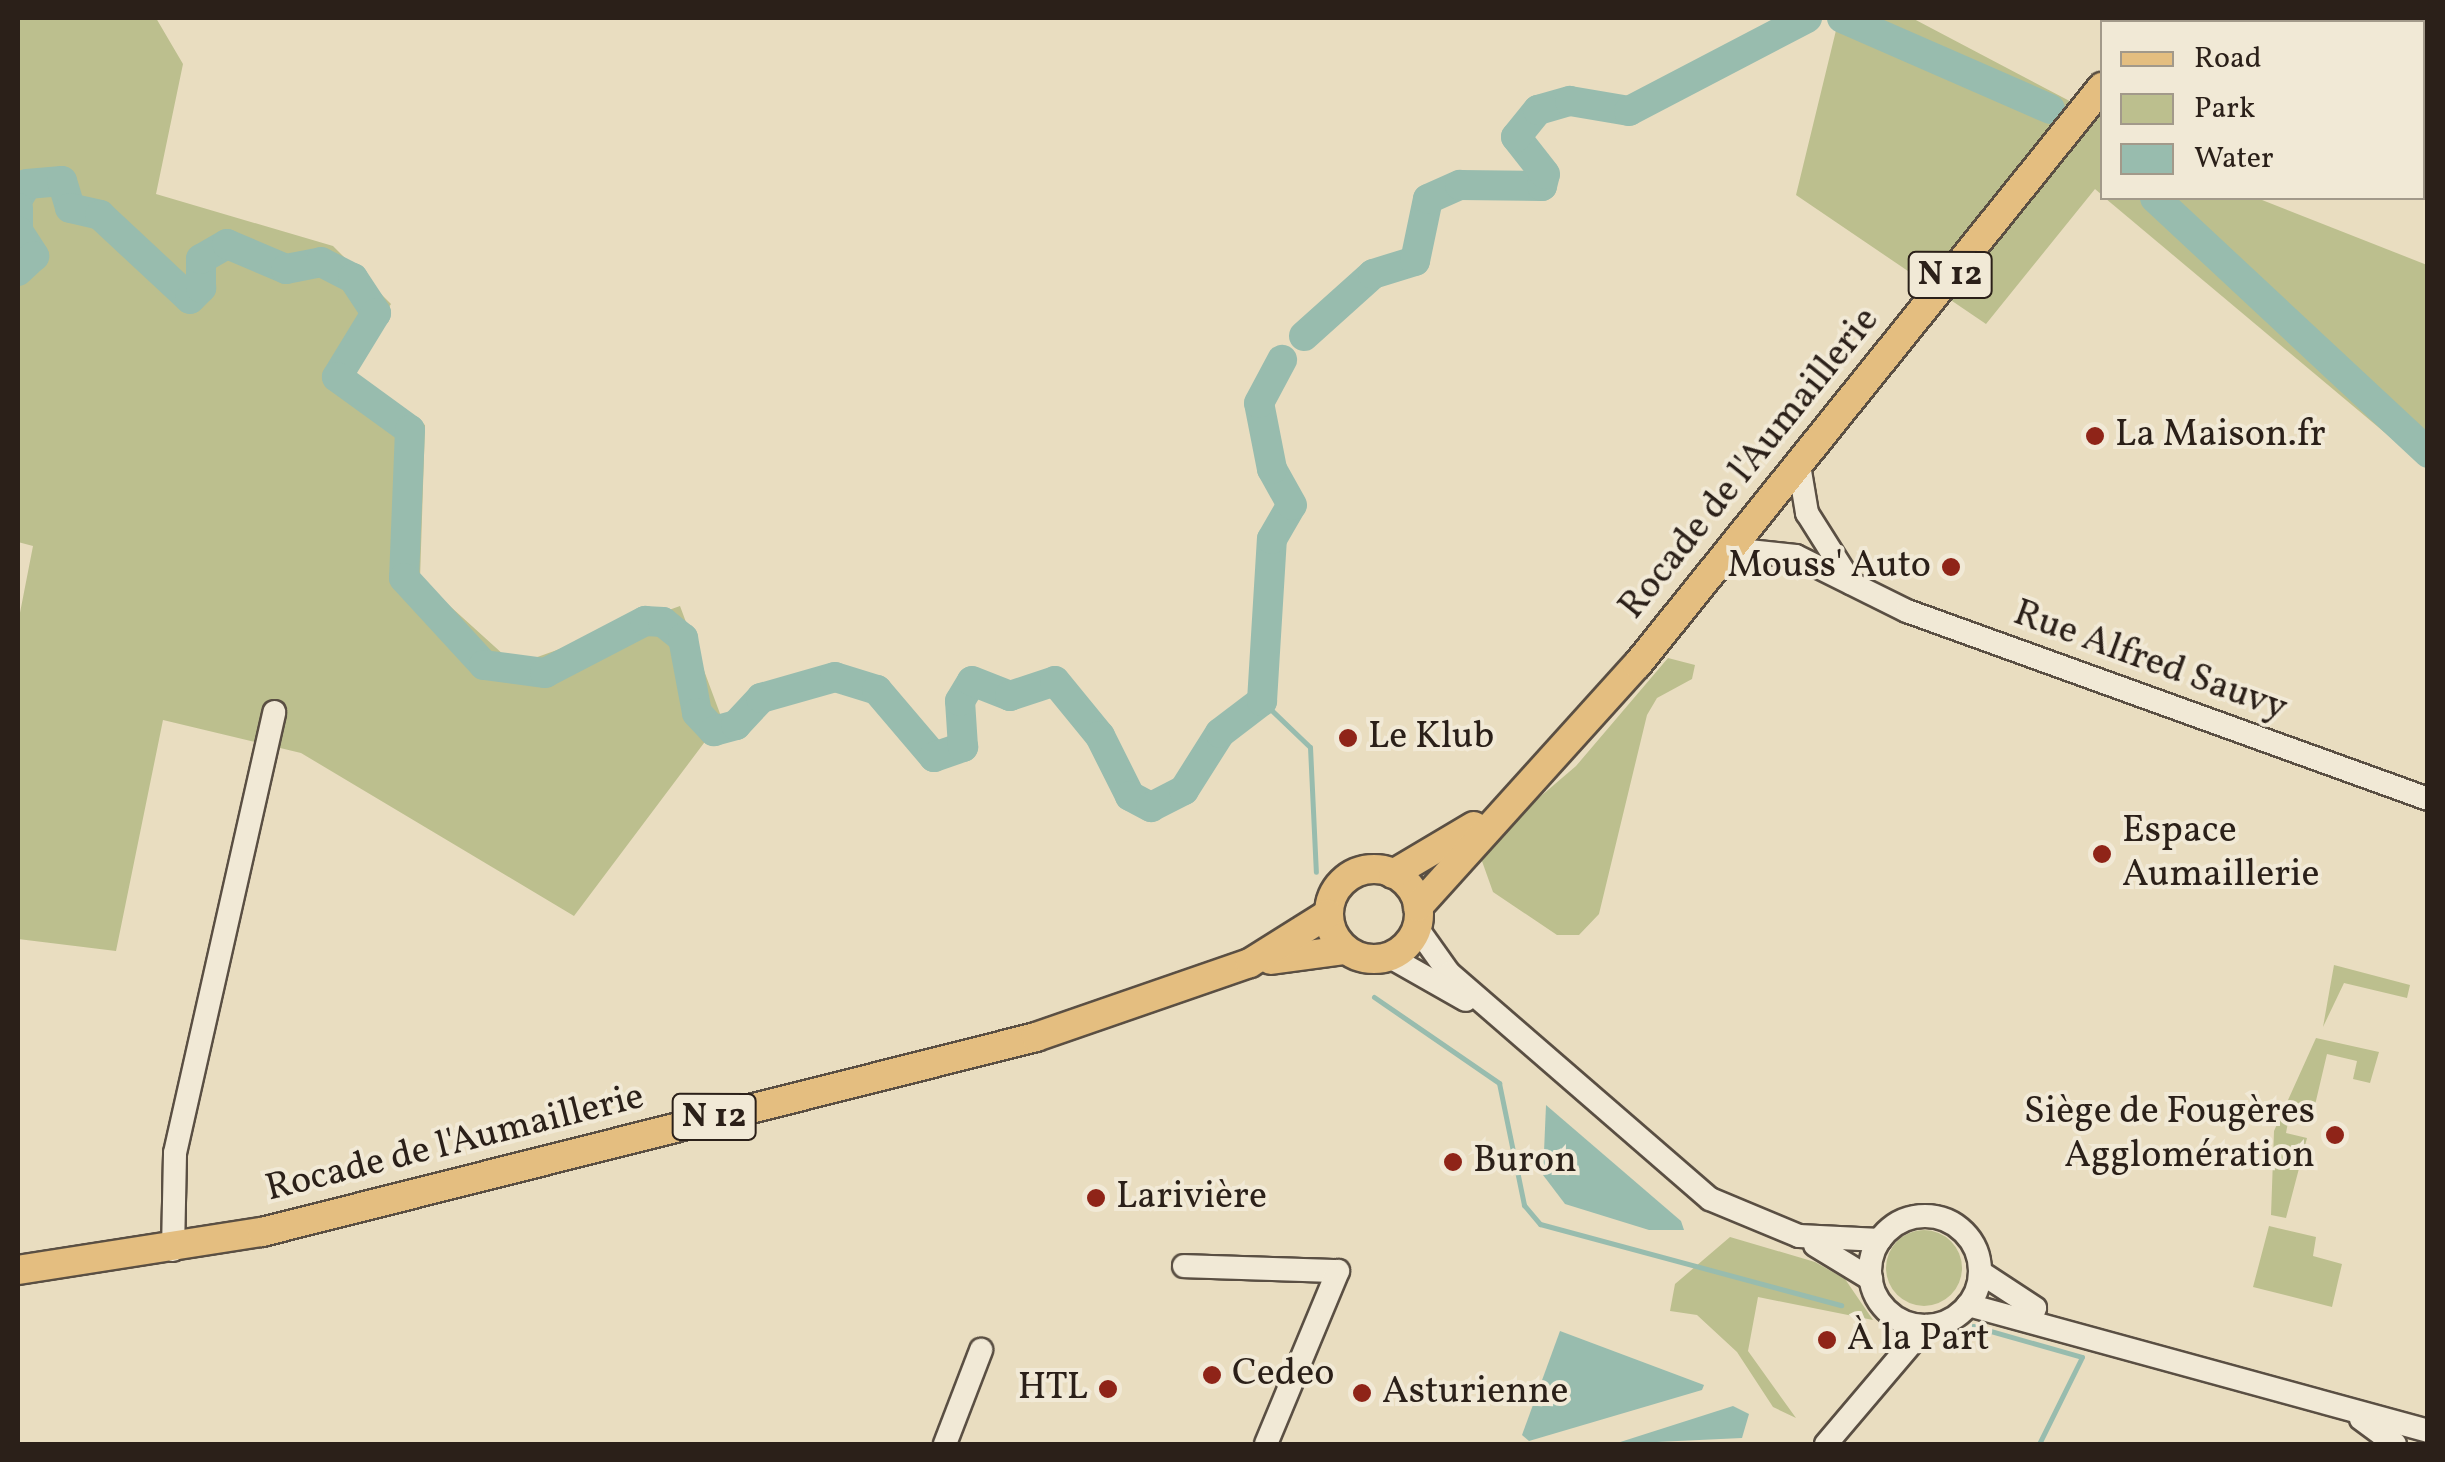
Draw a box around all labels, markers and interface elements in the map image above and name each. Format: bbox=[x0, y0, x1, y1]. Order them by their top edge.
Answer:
legend bbox=[2100, 20, 2425, 200]
text: Road bbox=[2194, 38, 2262, 80]
text: Park bbox=[2194, 88, 2255, 130]
text: Water bbox=[2194, 138, 2274, 180]
road number: N 12 bbox=[1908, 245, 1992, 305]
street label: Rocade de l'Aumaillerie bbox=[1610, 299, 1890, 629]
place label: La Maison.fr bbox=[2115, 413, 2326, 459]
marker: La Maison.fr bbox=[2084, 425, 2106, 447]
place label: Mouss' Auto bbox=[1727, 544, 1931, 590]
marker: Mouss' Auto bbox=[1940, 556, 1962, 578]
street label: Rue Alfred Sauvy bbox=[2007, 591, 2293, 733]
place label: Le Klub bbox=[1368, 715, 1494, 761]
marker: Le Klub bbox=[1337, 727, 1359, 749]
place label: Espace Aumaillerie bbox=[2122, 809, 2320, 898]
marker: Espace Aumaillerie bbox=[2091, 843, 2113, 865]
street label: Rocade de l'Aumaillerie bbox=[261, 1075, 649, 1213]
road number: N 12 bbox=[672, 1087, 756, 1147]
place label: Siège de Fougères Agglomération bbox=[2024, 1090, 2315, 1180]
marker: Siège de Fougères Agglomération bbox=[2324, 1124, 2346, 1146]
place label: Buron bbox=[1473, 1139, 1577, 1185]
marker: Buron bbox=[1442, 1151, 1464, 1173]
place label: Larivière bbox=[1116, 1175, 1267, 1221]
marker: Larivière bbox=[1085, 1187, 1107, 1209]
place label: À la Part bbox=[1847, 1317, 1989, 1363]
marker: À la Part bbox=[1816, 1329, 1838, 1351]
place label: Cedeo bbox=[1232, 1352, 1334, 1398]
marker: Cedeo bbox=[1201, 1364, 1223, 1386]
place label: HTL bbox=[1018, 1366, 1088, 1412]
place label: Asturienne bbox=[1382, 1370, 1569, 1416]
marker: HTL bbox=[1097, 1378, 1119, 1400]
marker: Asturienne bbox=[1351, 1382, 1373, 1404]

